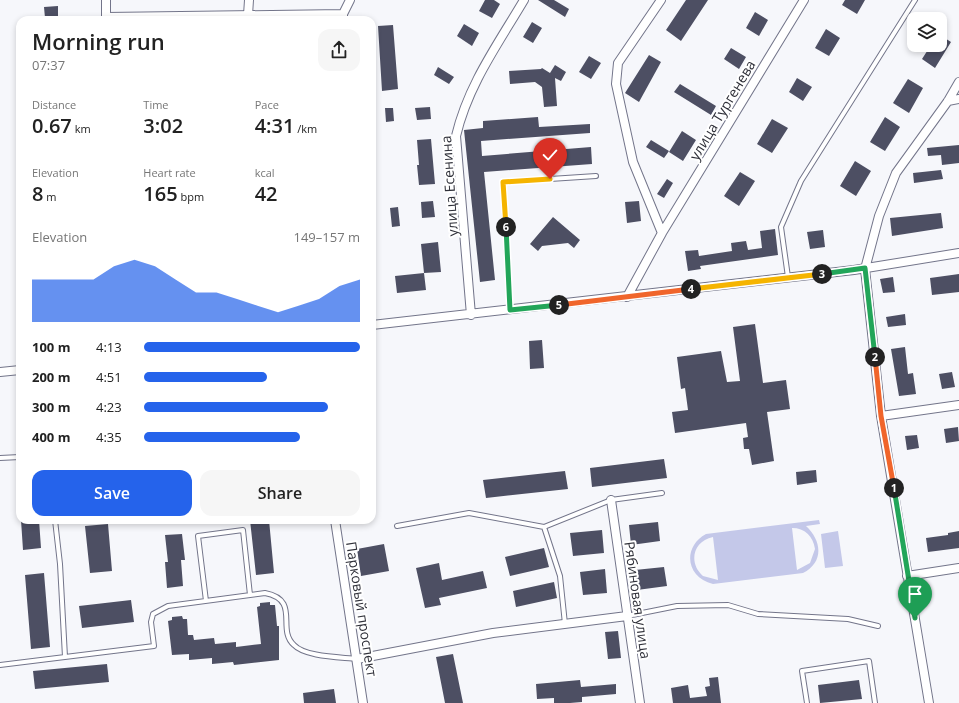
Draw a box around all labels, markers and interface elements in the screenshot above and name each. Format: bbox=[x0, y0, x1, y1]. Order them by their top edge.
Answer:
map controls bbox=[907, 12, 947, 52]
button: layers bbox=[907, 12, 947, 52]
text: Morning run bbox=[32, 26, 165, 56]
button: share bbox=[318, 29, 360, 71]
text: 07:37 bbox=[32, 56, 65, 74]
street label: улица Тургенева bbox=[685, 56, 759, 164]
text: Distance bbox=[32, 97, 76, 112]
text: Time bbox=[143, 97, 169, 112]
text: Pace bbox=[255, 97, 279, 112]
text: 0.67 bbox=[32, 112, 72, 139]
text: 3:02 bbox=[143, 112, 183, 139]
text: 4:31 bbox=[255, 112, 294, 139]
text: km bbox=[72, 121, 91, 136]
text: /km bbox=[294, 121, 317, 136]
street label: улица Есенина bbox=[436, 135, 462, 237]
pin bbox=[533, 138, 567, 179]
icon: check bbox=[539, 144, 561, 166]
text: Elevation bbox=[32, 165, 79, 180]
text: Heart rate bbox=[143, 165, 196, 180]
text: kcal bbox=[255, 165, 275, 180]
text: 8 bbox=[32, 180, 43, 207]
text: 165 bbox=[143, 180, 178, 207]
text: 42 bbox=[255, 180, 278, 207]
text: m bbox=[43, 189, 56, 204]
text: bpm bbox=[178, 189, 204, 204]
pin: 6 bbox=[496, 217, 516, 237]
text: 6 bbox=[503, 219, 509, 234]
text: Elevation bbox=[32, 228, 87, 246]
text: 149–157 m bbox=[293, 228, 360, 246]
pin: 3 bbox=[812, 264, 832, 284]
text: 3 bbox=[819, 266, 825, 281]
pin: 4 bbox=[681, 279, 701, 299]
text: 4 bbox=[688, 281, 694, 296]
pin: 5 bbox=[549, 295, 569, 315]
text: 5 bbox=[556, 297, 562, 312]
text: 100 m bbox=[32, 338, 70, 356]
text: 4:13 bbox=[96, 338, 122, 356]
pin: 2 bbox=[865, 347, 885, 367]
text: 2 bbox=[872, 349, 878, 364]
text: 200 m bbox=[32, 368, 70, 386]
text: 4:51 bbox=[96, 368, 122, 386]
text: 300 m bbox=[32, 398, 70, 416]
text: 4:23 bbox=[96, 398, 122, 416]
text: 400 m bbox=[32, 428, 70, 446]
text: 4:35 bbox=[96, 428, 122, 446]
button: Save bbox=[32, 470, 192, 516]
button: Share bbox=[200, 470, 360, 516]
pin: 1 bbox=[884, 478, 904, 498]
text: 1 bbox=[891, 480, 897, 495]
street label: Парковый проспект bbox=[342, 540, 382, 678]
street label: Рябиновая улица bbox=[620, 540, 656, 660]
pin bbox=[898, 577, 932, 618]
icon: arrive bbox=[904, 583, 926, 605]

